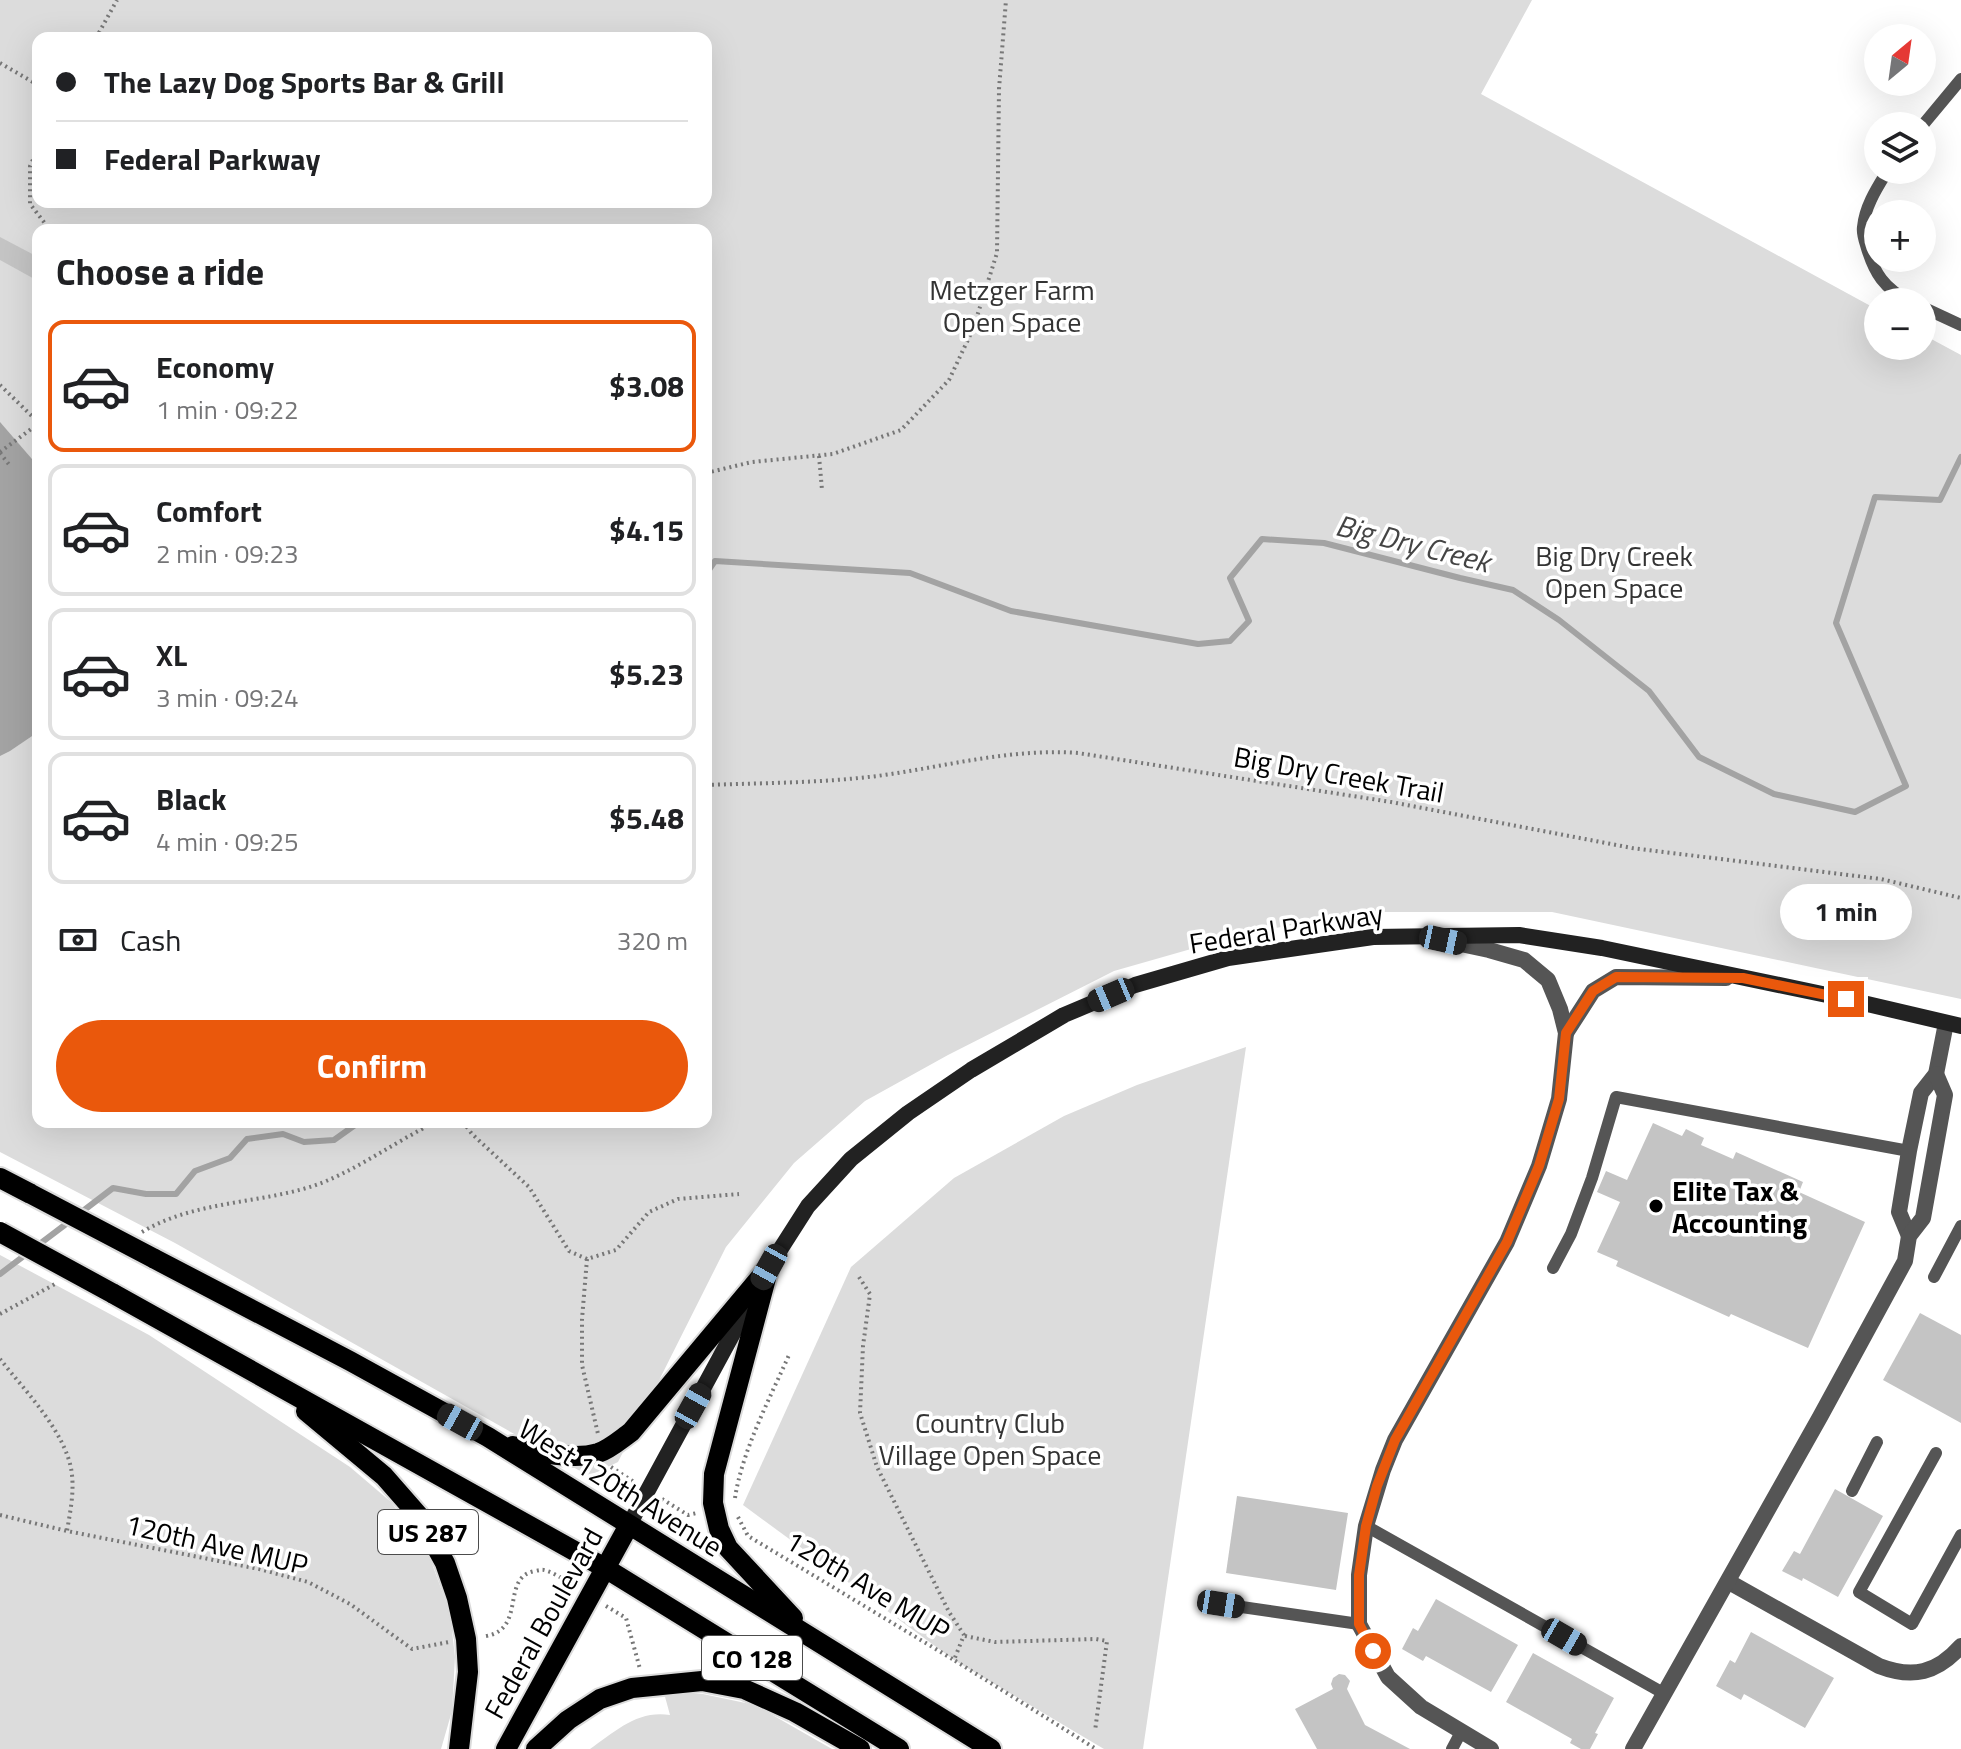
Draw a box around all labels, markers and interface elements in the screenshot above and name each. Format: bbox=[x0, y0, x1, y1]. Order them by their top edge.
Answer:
north arrow bbox=[1864, 24, 1936, 96]
map controls bbox=[1864, 24, 1936, 360]
text: The Lazy Dog Sports Bar & Grill bbox=[104, 59, 505, 105]
button: layers bbox=[1864, 112, 1936, 184]
text: Federal Parkway bbox=[104, 136, 320, 182]
button: + bbox=[1864, 200, 1936, 272]
text: Choose a ride bbox=[56, 244, 264, 299]
park label: Metzger Farm Open Space bbox=[929, 268, 1095, 343]
button: − bbox=[1864, 288, 1936, 360]
text: Economy bbox=[156, 344, 274, 390]
icon: car bbox=[60, 350, 132, 422]
text: $3.08 bbox=[609, 363, 684, 409]
text: 1 min · 09:22 bbox=[156, 390, 299, 429]
text: Comfort bbox=[156, 488, 262, 534]
icon: car bbox=[60, 494, 132, 566]
water label: Big Dry Creek bbox=[1331, 502, 1498, 585]
text: $4.15 bbox=[609, 507, 684, 553]
text: 2 min · 09:23 bbox=[156, 534, 299, 573]
park label: Big Dry Creek Open Space bbox=[1535, 534, 1693, 609]
text: XL bbox=[156, 632, 187, 678]
icon: car bbox=[60, 638, 132, 710]
text: $5.23 bbox=[609, 651, 684, 697]
text: 3 min · 09:24 bbox=[156, 678, 299, 717]
street label: Big Dry Creek Trail bbox=[1231, 734, 1447, 814]
text: Black bbox=[156, 776, 227, 822]
icon: car bbox=[60, 782, 132, 854]
text: $5.48 bbox=[609, 795, 684, 841]
text: 4 min · 09:25 bbox=[156, 822, 299, 861]
callout: 1 min bbox=[1780, 883, 1912, 939]
street label: Federal Parkway bbox=[1186, 891, 1386, 965]
text: 1 min bbox=[1814, 892, 1878, 931]
text: Cash bbox=[120, 917, 181, 963]
icon: cash bbox=[56, 918, 100, 962]
text: 320 m bbox=[617, 921, 688, 960]
car bbox=[1417, 923, 1469, 957]
car bbox=[1084, 975, 1138, 1015]
route end bbox=[1828, 981, 1864, 1017]
button: Confirm bbox=[56, 1020, 688, 1112]
place label: Elite Tax & Accounting bbox=[1672, 1169, 1807, 1244]
marker: Elite Tax & Accounting bbox=[1647, 1197, 1665, 1215]
car bbox=[747, 1240, 791, 1294]
car bbox=[671, 1379, 715, 1433]
car bbox=[433, 1400, 487, 1444]
park label: Country Club Village Open Space bbox=[879, 1401, 1101, 1476]
street label: West 120th Avenue bbox=[511, 1407, 731, 1567]
street label: 120th Ave MUP bbox=[122, 1502, 312, 1586]
road number: US 287 bbox=[378, 1510, 478, 1554]
street label: 120th Ave MUP bbox=[777, 1519, 959, 1651]
street label: Federal Boulevard bbox=[473, 1520, 613, 1726]
car bbox=[1195, 1588, 1247, 1620]
car bbox=[1537, 1615, 1591, 1659]
route start bbox=[1355, 1633, 1391, 1669]
road number: CO 128 bbox=[702, 1636, 802, 1680]

